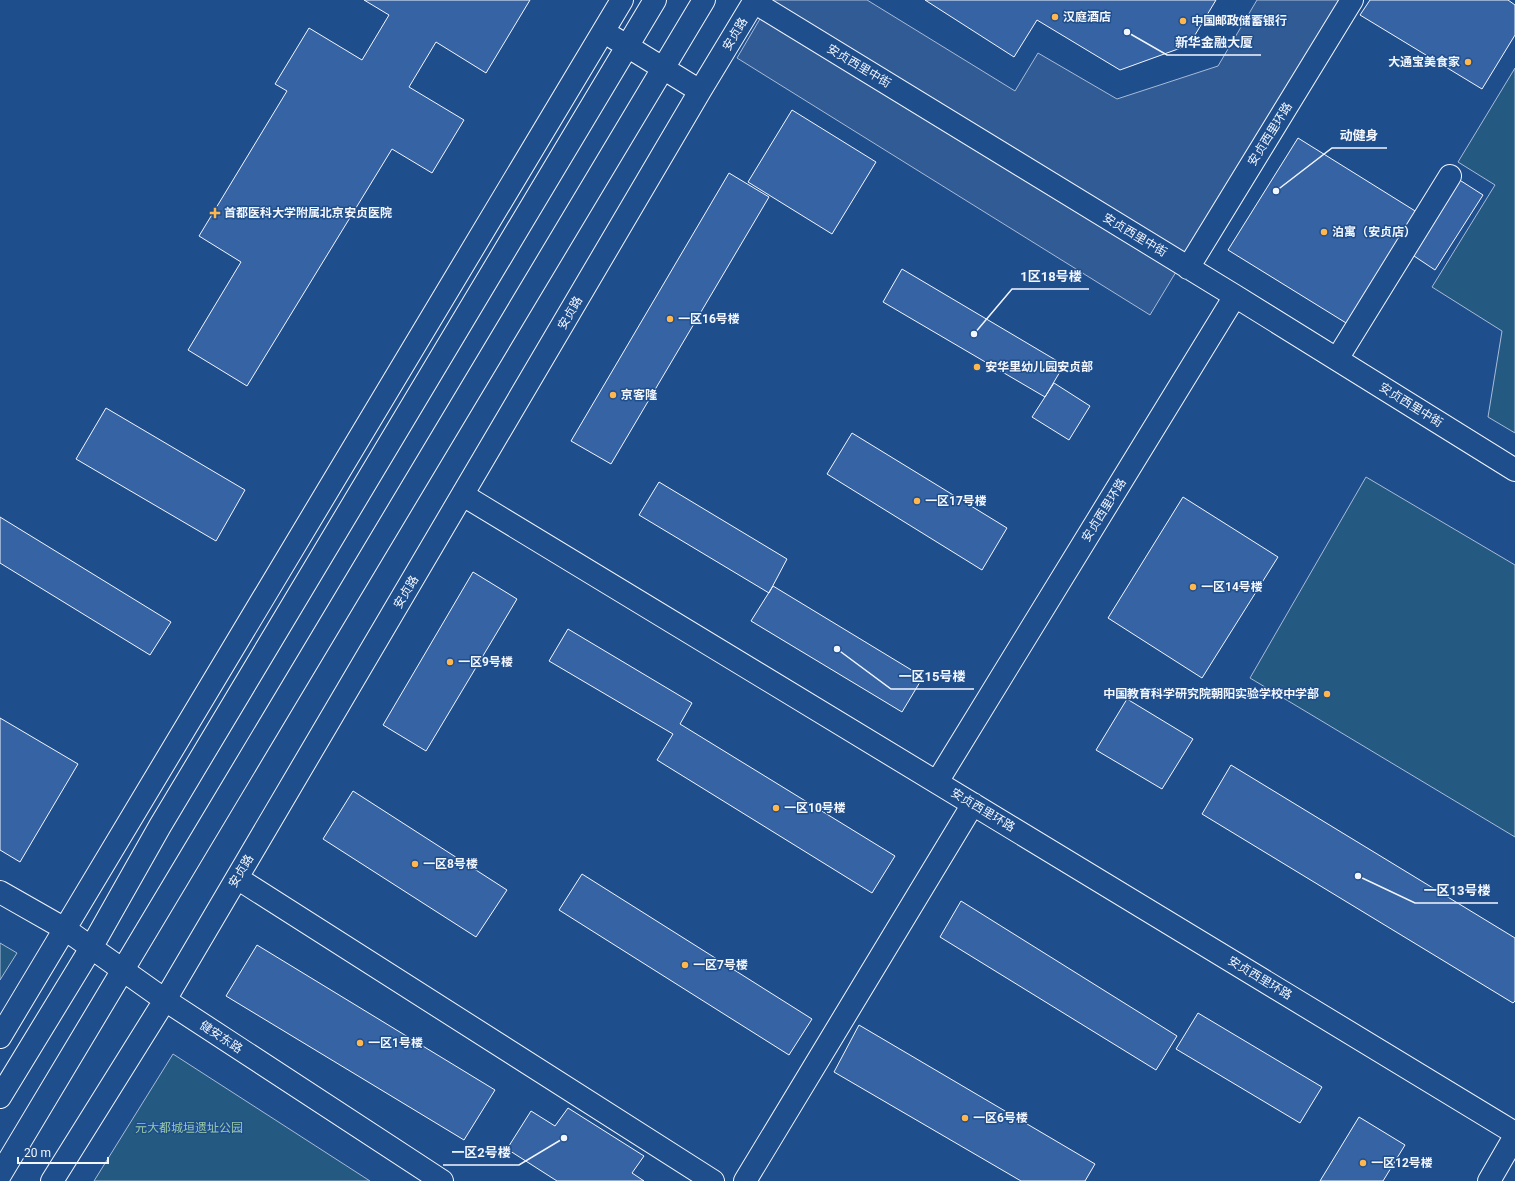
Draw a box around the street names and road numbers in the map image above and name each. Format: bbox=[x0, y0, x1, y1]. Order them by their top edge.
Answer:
street label: 安贞路 bbox=[720, 15, 750, 53]
street label: 安贞西里中街 bbox=[825, 41, 893, 91]
street label: 安贞西里环路 bbox=[1245, 100, 1295, 168]
street label: 安贞西里中街 bbox=[1101, 210, 1169, 260]
street label: 安贞路 bbox=[555, 294, 585, 332]
street label: 安贞西里中街 bbox=[1377, 380, 1445, 430]
street label: 安贞西里环路 bbox=[1079, 476, 1129, 544]
street label: 安贞路 bbox=[391, 573, 421, 611]
street label: 安贞西里环路 bbox=[949, 785, 1017, 835]
street label: 安贞路 bbox=[226, 852, 256, 890]
street label: 安贞西里环路 bbox=[1226, 953, 1294, 1003]
street label: 健安东路 bbox=[197, 1018, 245, 1056]

